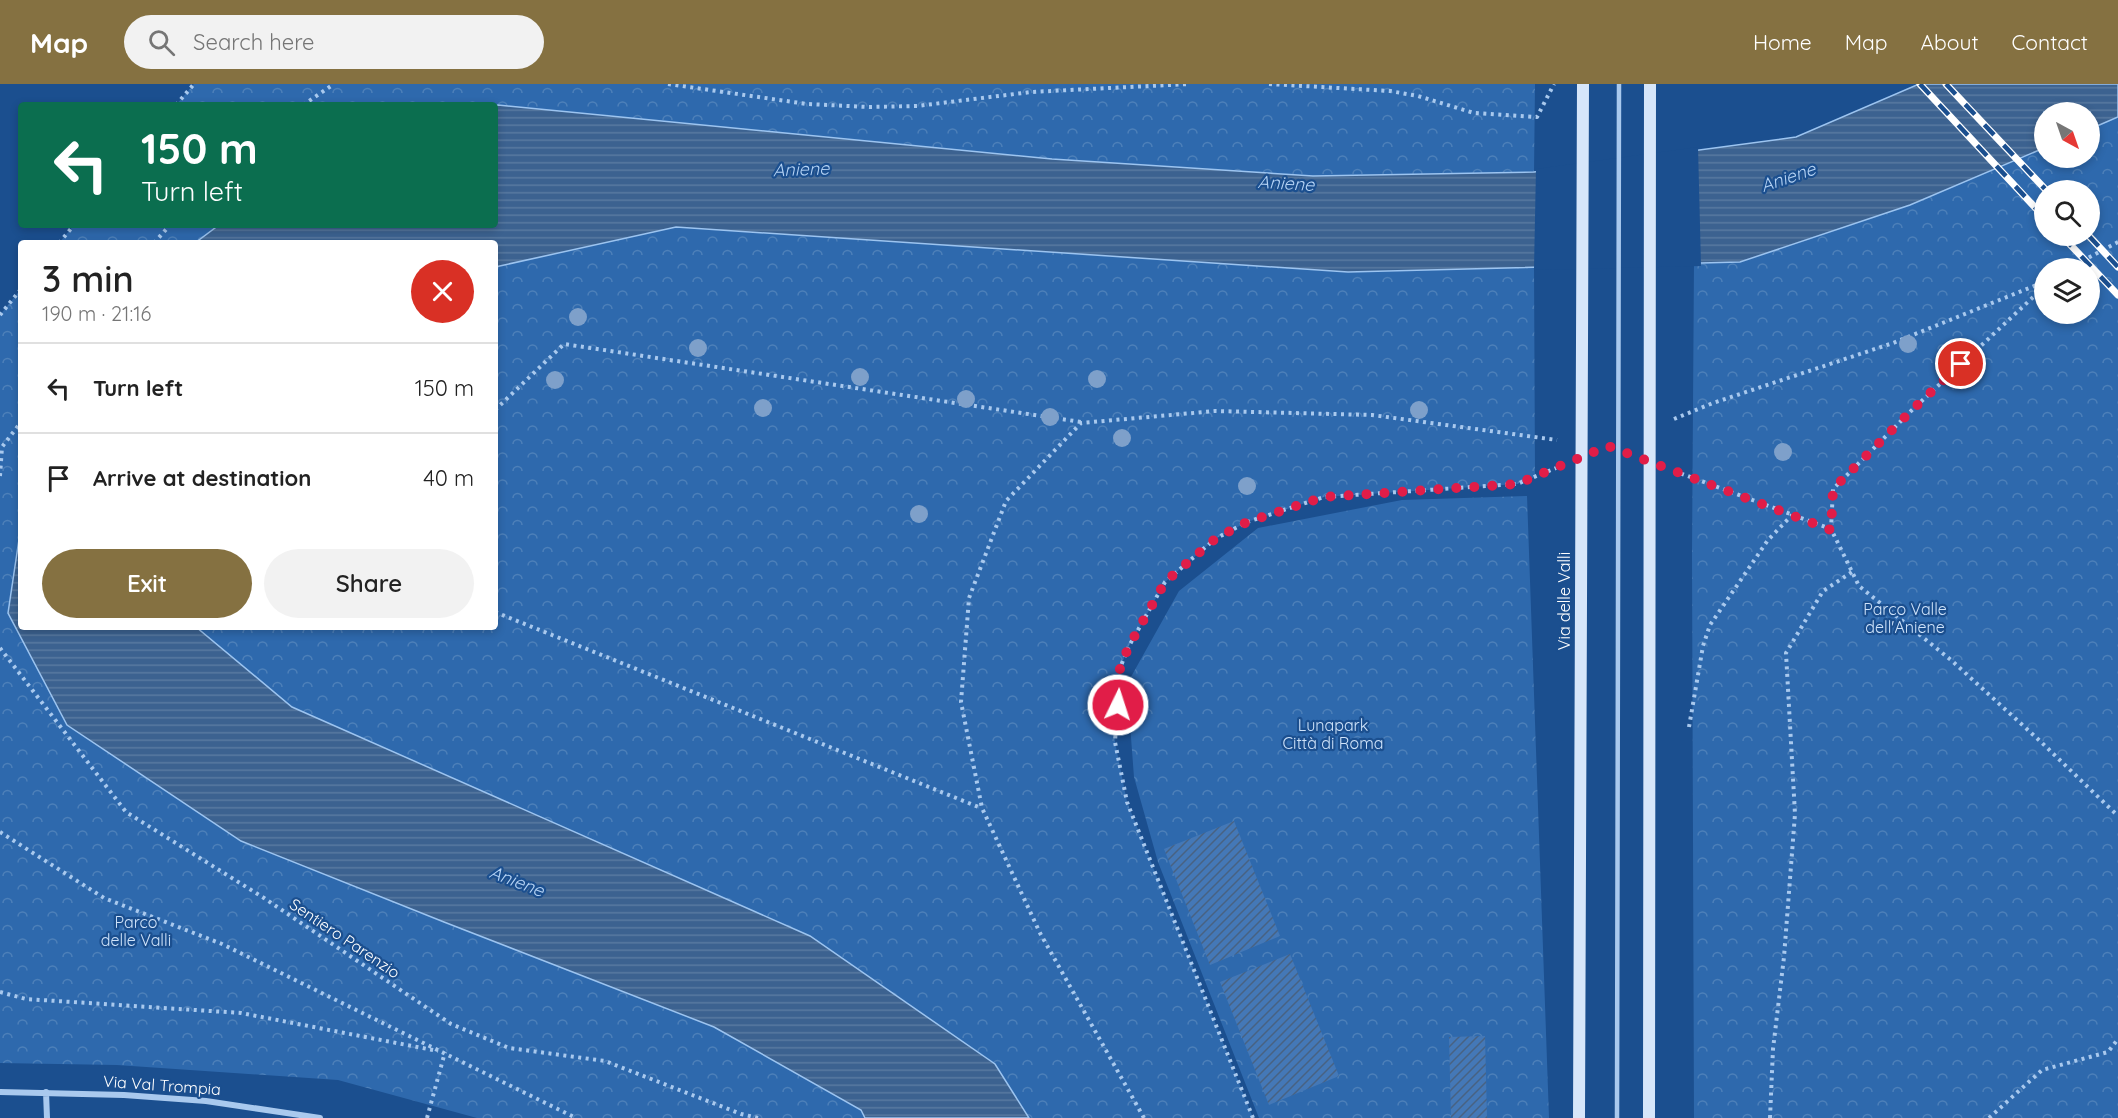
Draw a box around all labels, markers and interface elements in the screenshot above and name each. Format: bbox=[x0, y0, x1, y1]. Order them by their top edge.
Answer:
search box bbox=[124, 15, 544, 69]
text: Map bbox=[30, 25, 88, 60]
icon: search bbox=[145, 26, 178, 59]
text: Search here bbox=[193, 28, 315, 56]
text: Home bbox=[1753, 29, 1812, 55]
text: Map bbox=[1845, 29, 1888, 55]
text: About bbox=[1921, 29, 1979, 55]
text: Contact bbox=[2012, 29, 2088, 55]
north arrow bbox=[2034, 102, 2100, 168]
map controls bbox=[2034, 102, 2100, 324]
text: 150 m bbox=[141, 122, 258, 175]
icon: left bbox=[42, 126, 120, 204]
water label: Aniene bbox=[772, 156, 831, 181]
water label: Aniene bbox=[1757, 157, 1819, 197]
water label: Aniene bbox=[1257, 170, 1316, 196]
text: Turn left bbox=[141, 174, 243, 208]
button: search bbox=[2034, 180, 2100, 246]
text: 3 min bbox=[42, 256, 134, 301]
button: layers bbox=[2034, 258, 2100, 324]
button: close bbox=[411, 260, 474, 323]
text: 190 m · 21:16 bbox=[42, 301, 151, 326]
pin bbox=[1935, 338, 1986, 389]
icon: arrive bbox=[1944, 347, 1977, 380]
icon: left bbox=[42, 372, 75, 405]
text: Turn left bbox=[93, 374, 183, 402]
text: 150 m bbox=[415, 374, 474, 402]
icon: arrive bbox=[42, 462, 75, 495]
text: Arrive at destination bbox=[93, 464, 311, 492]
text: 40 m bbox=[423, 464, 474, 492]
button: Exit bbox=[42, 549, 252, 618]
button: Share bbox=[264, 549, 474, 618]
street label: Via delle Valli bbox=[1554, 552, 1574, 650]
park label: Parco Valle dell'Aniene bbox=[1863, 599, 1947, 637]
position arrow bbox=[1086, 673, 1150, 737]
park label: Lunapark Città di Roma bbox=[1283, 715, 1383, 753]
water label: Aniene bbox=[486, 860, 548, 902]
street label: Sentiero Parenzio bbox=[286, 894, 404, 982]
park label: Parco delle Valli bbox=[101, 912, 171, 950]
street label: Via Val Trompia bbox=[103, 1071, 221, 1099]

